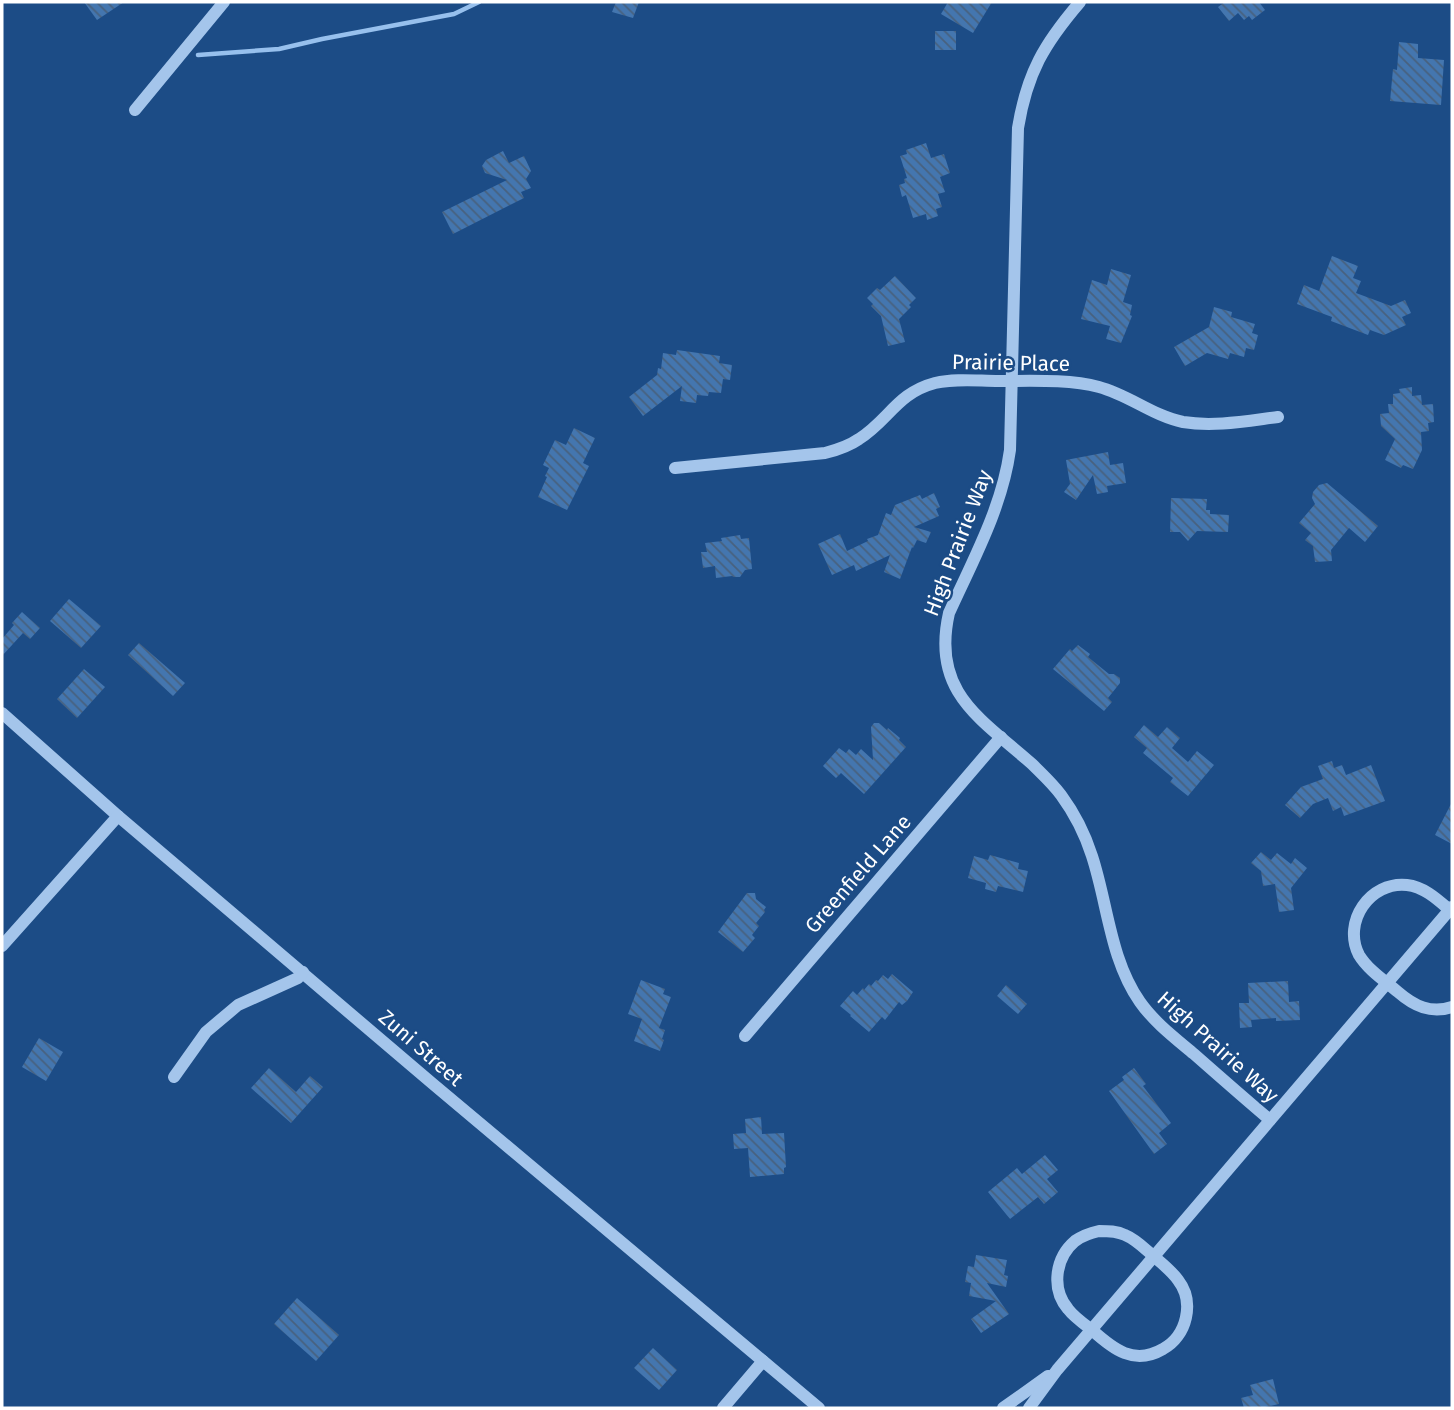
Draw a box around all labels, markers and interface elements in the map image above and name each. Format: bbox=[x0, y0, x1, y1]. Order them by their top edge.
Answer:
street label: Prairie Place bbox=[952, 349, 1070, 377]
street label: High Prairie Way bbox=[918, 466, 998, 620]
street label: Greenfield Lane bbox=[799, 809, 917, 939]
street label: High Prairie Way bbox=[1152, 986, 1285, 1109]
street label: Zuni Street bbox=[373, 1004, 469, 1092]

